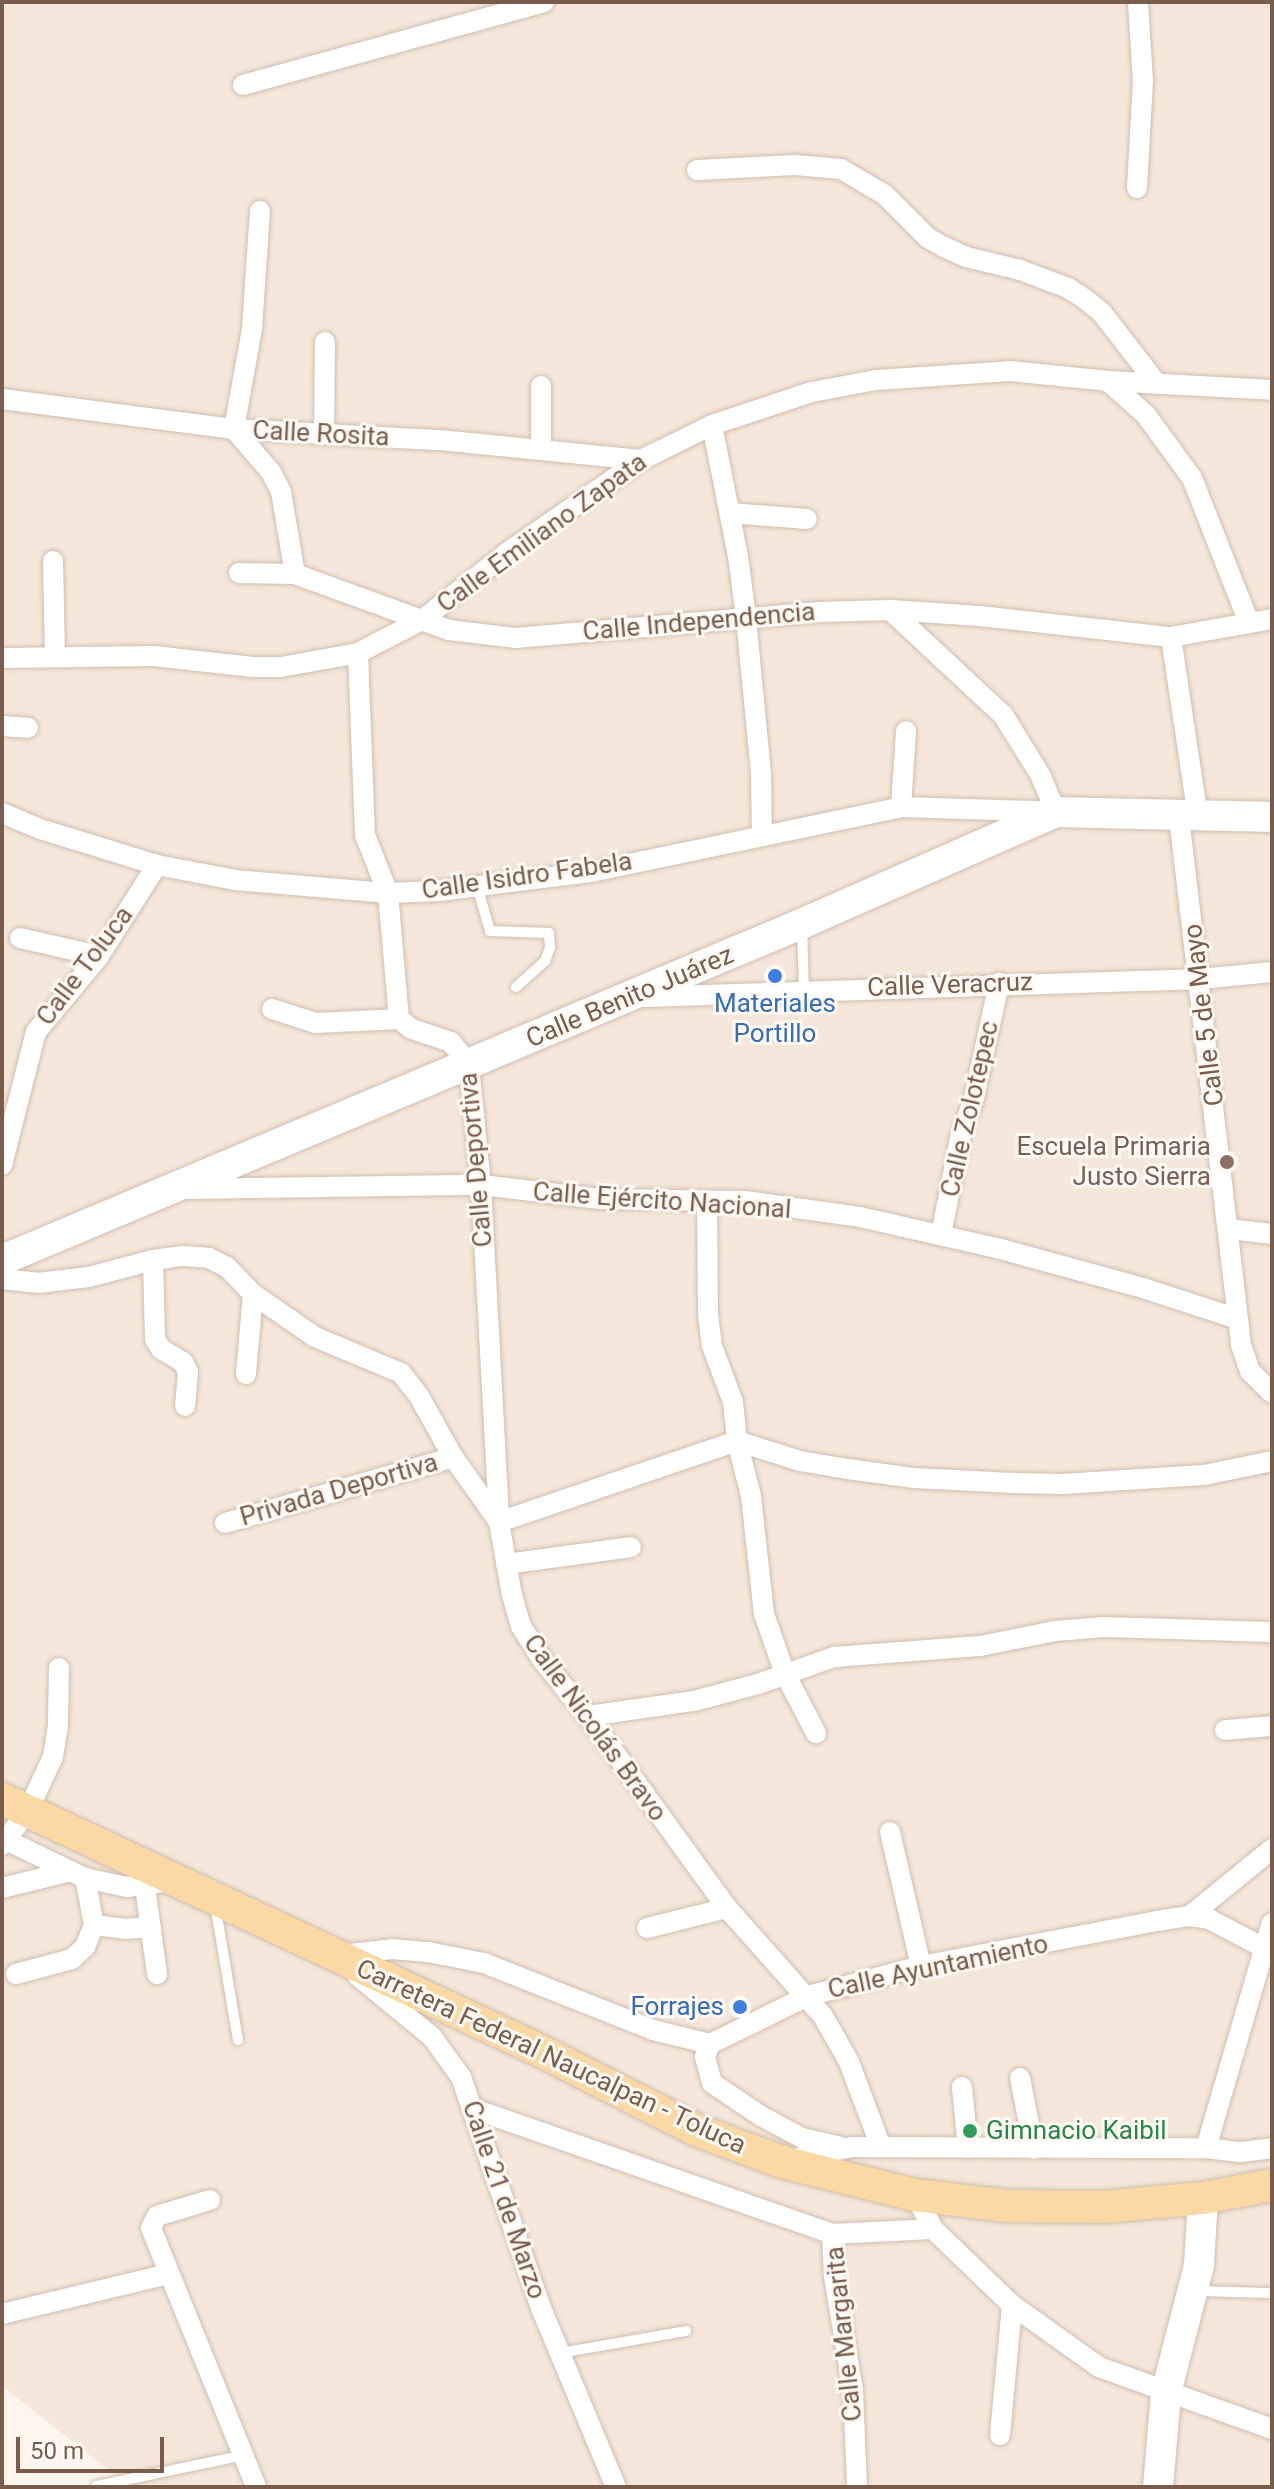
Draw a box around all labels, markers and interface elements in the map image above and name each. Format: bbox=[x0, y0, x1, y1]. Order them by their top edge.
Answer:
street label: Calle Rosita bbox=[252, 415, 390, 453]
street label: Calle Emiliano Zapata bbox=[431, 447, 653, 619]
street label: Calle Independencia bbox=[581, 596, 817, 648]
street label: Calle Isidro Fabela bbox=[420, 846, 634, 906]
street label: Calle Toluca bbox=[30, 900, 140, 1032]
street label: Calle 5 de Mayo bbox=[1177, 922, 1231, 1108]
street label: Calle Benito Juárez bbox=[522, 939, 738, 1055]
marker: Materiales Portillo bbox=[766, 967, 784, 985]
street label: Calle Veracruz bbox=[867, 967, 1033, 1003]
place label: Materiales Portillo bbox=[714, 988, 836, 1050]
street label: Calle Zolotepec bbox=[935, 1018, 1005, 1200]
street label: Calle Deportiva bbox=[453, 1071, 499, 1249]
place label: Escuela Primaria Justo Sierra bbox=[1016, 1131, 1211, 1192]
marker: Escuela Primaria Justo Sierra bbox=[1218, 1153, 1236, 1171]
street label: Calle Ejército Nacional bbox=[532, 1176, 792, 1226]
street label: Privada Deportiva bbox=[236, 1447, 442, 1533]
street label: Calle Nicolás Bravo bbox=[517, 1629, 673, 1827]
street label: Calle Ayuntamiento bbox=[825, 1928, 1051, 2006]
street label: Carretera Federal Naucalpan - Toluca bbox=[351, 1953, 751, 2161]
place label: Forrajes bbox=[630, 1991, 724, 2023]
marker: Forrajes bbox=[731, 1998, 749, 2016]
street label: Calle 21 de Marzo bbox=[455, 2097, 553, 2303]
place label: Gimnacio Kaibil bbox=[986, 2115, 1167, 2147]
marker: Gimnacio Kaibil bbox=[961, 2122, 979, 2140]
street label: Calle Margarita bbox=[819, 2245, 869, 2423]
scale bar bbox=[20, 2421, 168, 2471]
text: 50 m bbox=[30, 2437, 84, 2465]

